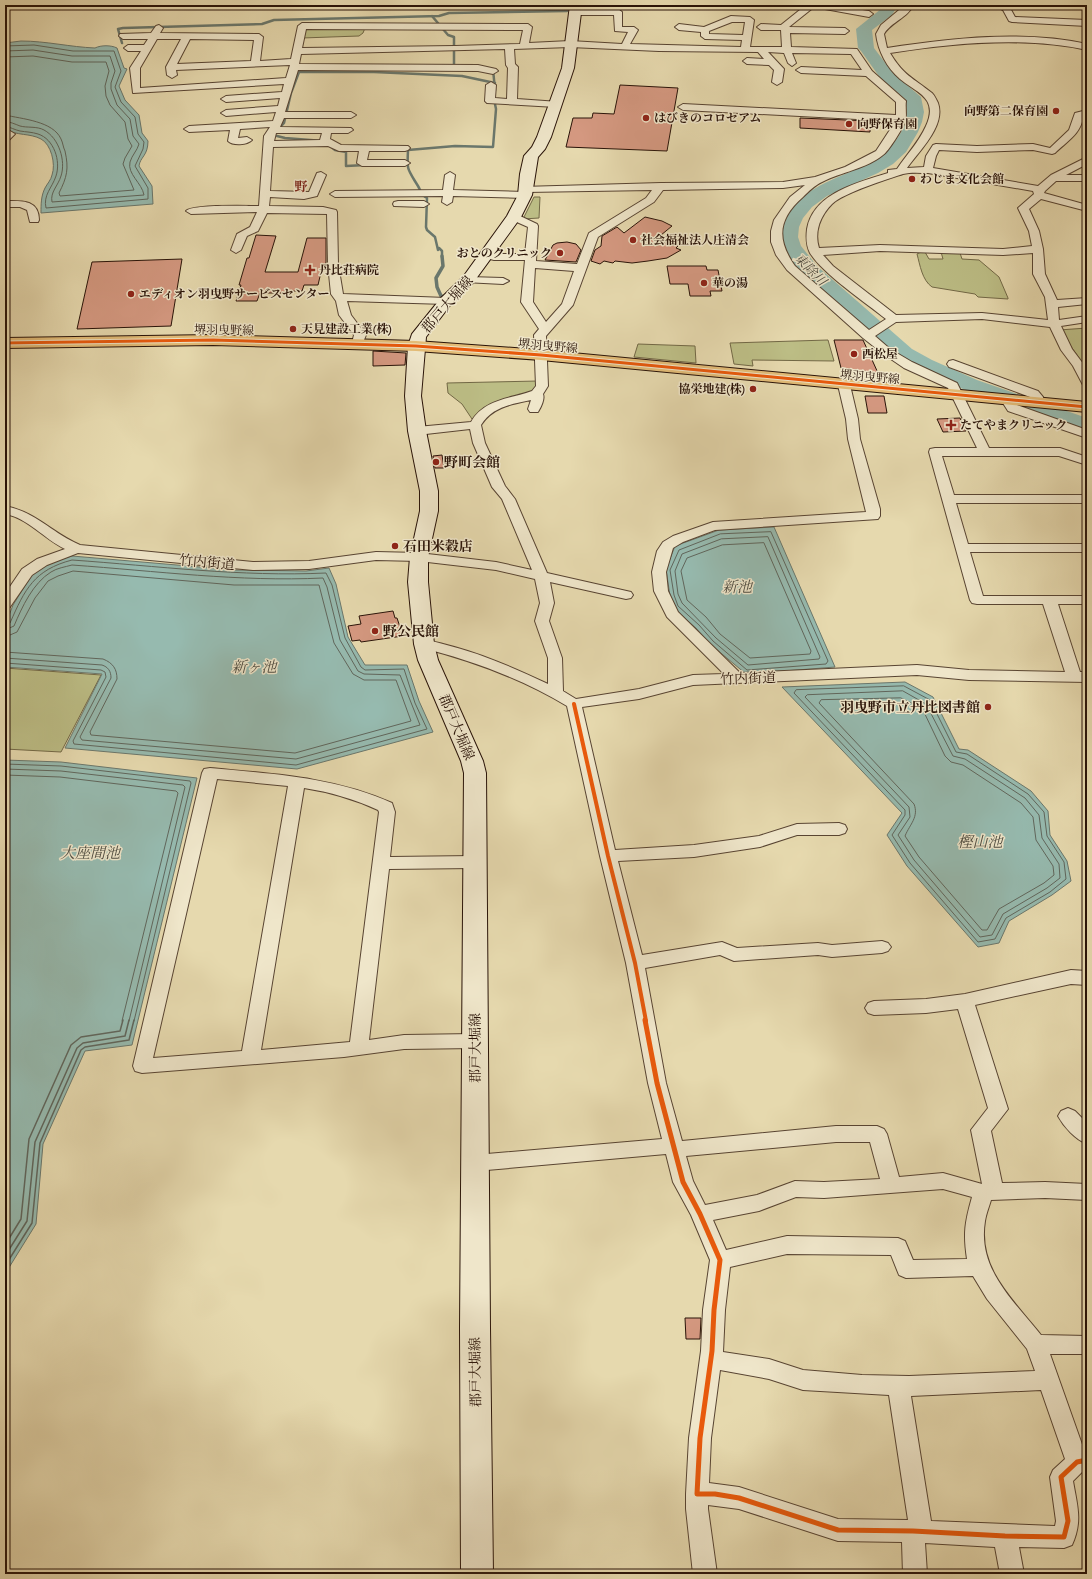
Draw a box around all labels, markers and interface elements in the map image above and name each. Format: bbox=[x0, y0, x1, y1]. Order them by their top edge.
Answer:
place label: 向野第二保育園 bbox=[964, 104, 1048, 119]
marker: 向野第二保育園 bbox=[1051, 106, 1061, 116]
place label: はびきのコロセアム bbox=[654, 111, 761, 126]
marker: はびきのコロセアム bbox=[641, 113, 651, 123]
place label: 向野保育園 bbox=[857, 117, 917, 132]
marker: 向野保育園 bbox=[844, 119, 854, 129]
place label: わじま文化会館 bbox=[920, 172, 1004, 187]
marker: わじま文化会館 bbox=[907, 174, 917, 184]
district label: 野 bbox=[294, 179, 308, 195]
place label: 社会福祉法人庄清会 bbox=[641, 233, 749, 248]
marker: 社会福祉法人庄清会 bbox=[628, 235, 638, 245]
place label: おとのクリニック bbox=[457, 246, 552, 261]
marker: おとのクリニック bbox=[555, 248, 565, 258]
water label: 東除川 bbox=[791, 250, 831, 291]
place label: 丹比荘病院 bbox=[319, 263, 379, 278]
marker: 丹比荘病院 bbox=[304, 264, 316, 276]
street label: 郡戸大堀線 bbox=[418, 272, 477, 336]
place label: 華の湯 bbox=[712, 276, 748, 291]
marker: 華の湯 bbox=[699, 278, 709, 288]
place label: エディオン羽曳野サービスセンター bbox=[139, 287, 330, 302]
marker: エディオン羽曳野サービスセンター bbox=[126, 289, 136, 299]
street label: 堺羽曳野線 bbox=[194, 322, 254, 339]
place label: 天見建設工業(株) bbox=[301, 322, 392, 337]
marker: 天見建設工業(株) bbox=[288, 324, 298, 334]
street label: 堺羽曳野線 bbox=[517, 336, 579, 357]
place label: 西松屋 bbox=[862, 347, 898, 362]
marker: 西松屋 bbox=[849, 349, 859, 359]
street label: 堺羽曳野線 bbox=[839, 367, 901, 388]
place label: 協栄地建(株) bbox=[678, 382, 745, 397]
marker: 協栄地建(株) bbox=[748, 384, 758, 394]
place label: たてやまクリニック bbox=[960, 418, 1067, 433]
marker: たてやまクリニック bbox=[945, 419, 957, 431]
place label: 野町会館 bbox=[444, 454, 500, 471]
marker: 野町会館 bbox=[431, 457, 441, 467]
place label: 石田米穀店 bbox=[403, 538, 473, 555]
marker: 石田米穀店 bbox=[390, 541, 400, 551]
street label: 竹内街道 bbox=[178, 552, 236, 573]
water label: 新池 bbox=[722, 578, 754, 597]
place label: 野公民館 bbox=[383, 623, 439, 640]
marker: 野公民館 bbox=[370, 626, 380, 636]
water label: 新ヶ池 bbox=[231, 658, 278, 677]
street label: 竹内街道 bbox=[720, 669, 776, 688]
street label: 郡戸大堀線 bbox=[435, 692, 478, 763]
place label: 羽曳野市立丹比図書館 bbox=[840, 699, 980, 716]
marker: 羽曳野市立丹比図書館 bbox=[983, 702, 993, 712]
water label: 樫山池 bbox=[957, 833, 1004, 852]
water label: 大座間池 bbox=[60, 844, 122, 863]
street label: 郡戸大堀線 bbox=[467, 1013, 484, 1083]
street label: 郡戸大堀線 bbox=[466, 1337, 485, 1407]

